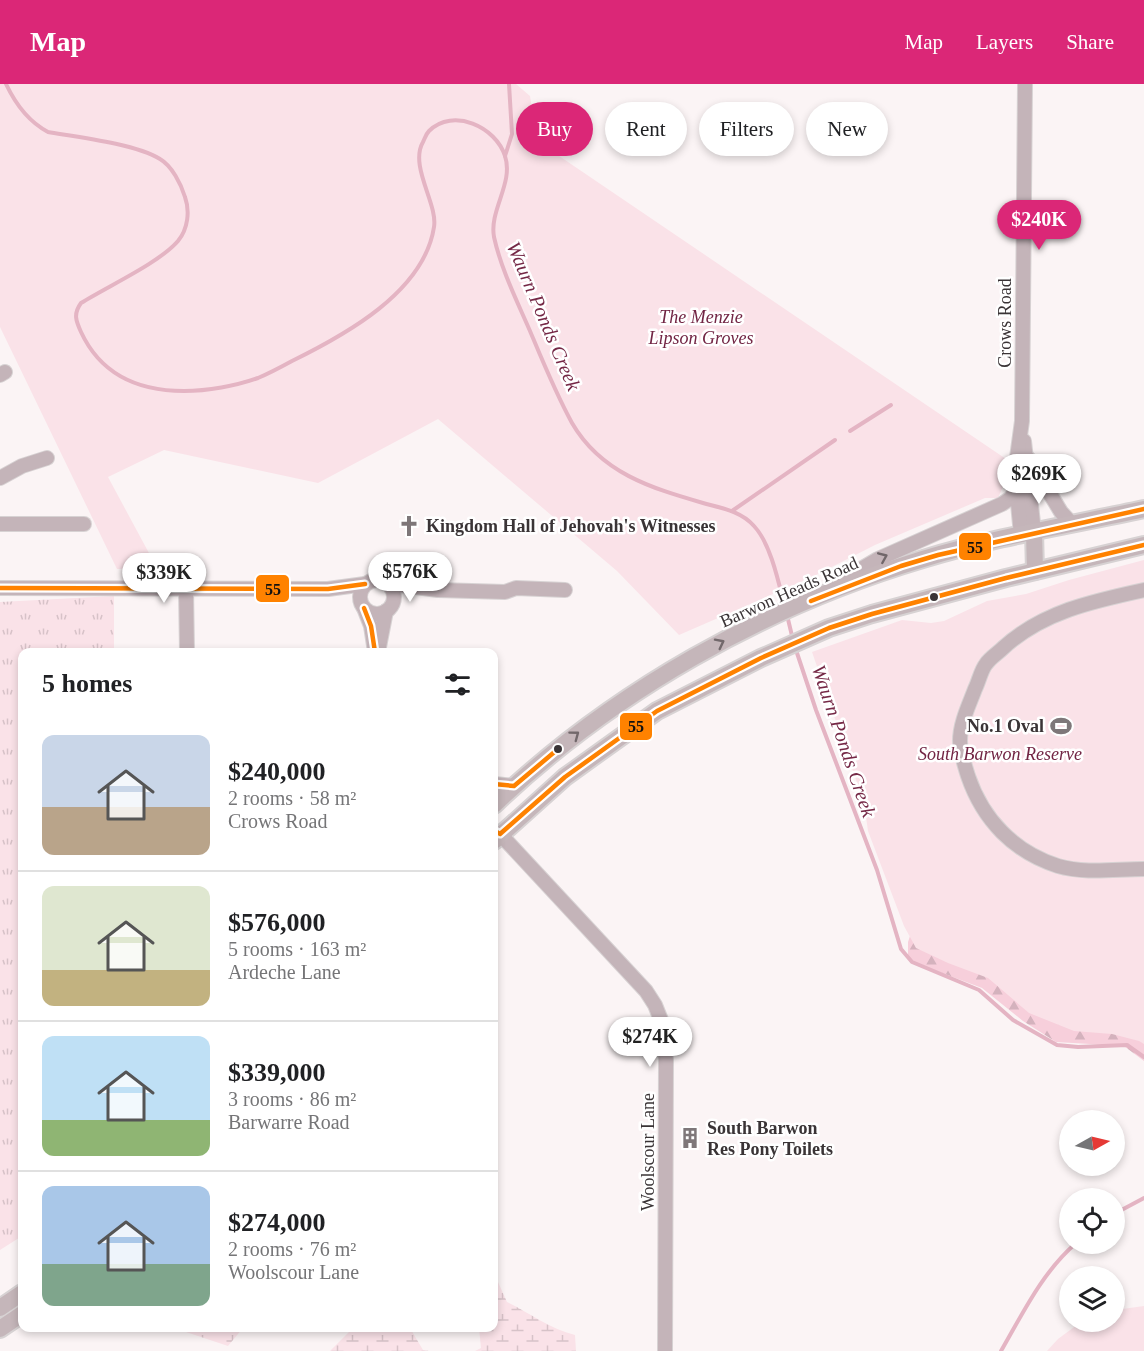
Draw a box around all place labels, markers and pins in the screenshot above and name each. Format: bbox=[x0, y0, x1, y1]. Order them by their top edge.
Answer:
pin: $240K bbox=[997, 200, 1081, 251]
pin: $269K bbox=[997, 454, 1081, 505]
church icon: Kingdom Hall of Jehovah's Witnesses bbox=[397, 514, 421, 538]
place label: Kingdom Hall of Jehovah's Witnesses bbox=[426, 516, 715, 536]
pin: $576K bbox=[368, 552, 452, 603]
pin: $339K bbox=[122, 553, 206, 604]
unlabelled marker bbox=[928, 591, 940, 603]
sports icon: No.1 Oval bbox=[1049, 714, 1073, 738]
place label: No.1 Oval bbox=[967, 716, 1044, 736]
unlabelled marker bbox=[552, 743, 564, 755]
pin: $274K bbox=[608, 1017, 692, 1068]
place label: South Barwon Res Pony Toilets bbox=[707, 1118, 833, 1159]
building icon: South Barwon Res Pony Toilets bbox=[678, 1126, 702, 1150]

